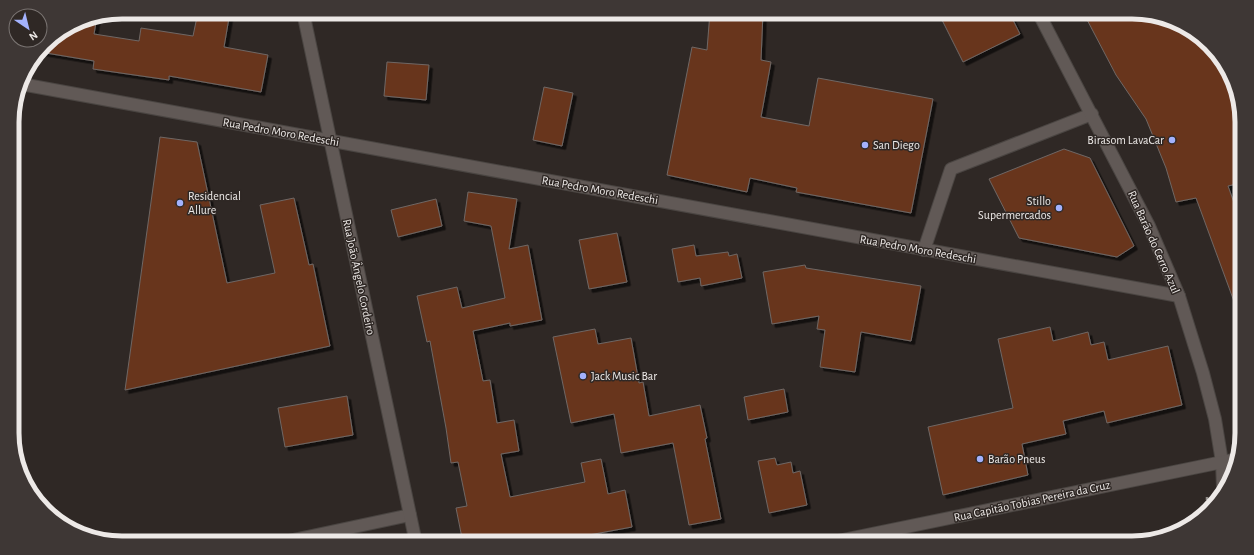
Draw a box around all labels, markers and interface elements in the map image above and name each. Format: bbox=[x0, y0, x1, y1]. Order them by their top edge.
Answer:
north arrow bbox=[8, 8, 48, 48]
text: N bbox=[27, 29, 40, 42]
street label: Rua Pedro Moro Redeschi bbox=[222, 116, 340, 148]
place label: Birasom LavaCar bbox=[1087, 134, 1164, 146]
marker: Birasom LavaCar bbox=[1167, 135, 1177, 145]
place label: San Diego bbox=[873, 139, 920, 151]
marker: San Diego bbox=[860, 140, 870, 150]
street label: Rua Pedro Moro Redeschi bbox=[541, 174, 659, 206]
street label: Rua Barão do Cerro Azul bbox=[1126, 189, 1182, 295]
place label: Residencial Allure bbox=[188, 190, 241, 216]
place label: Stillo Supermercados bbox=[978, 195, 1051, 221]
marker: Residencial Allure bbox=[175, 198, 185, 208]
marker: Stillo Supermercados bbox=[1054, 203, 1064, 213]
street label: Rua João Ângelo Cordeiro bbox=[341, 218, 378, 336]
street label: Rua Pedro Moro Redeschi bbox=[859, 233, 977, 265]
place label: Jack Music Bar bbox=[591, 370, 657, 382]
marker: Jack Music Bar bbox=[578, 371, 588, 381]
place label: Barão Pneus bbox=[988, 453, 1045, 465]
marker: Barão Pneus bbox=[975, 454, 985, 464]
street label: Rua Capitão Tobias Pereira da Cruz bbox=[953, 479, 1111, 523]

